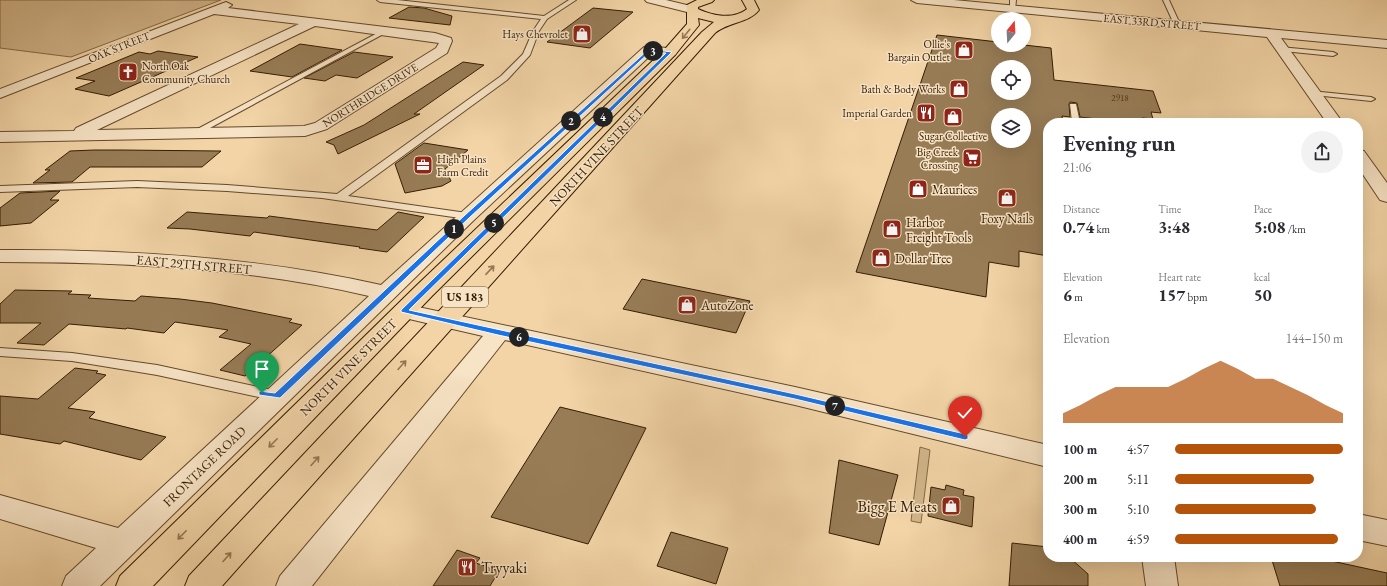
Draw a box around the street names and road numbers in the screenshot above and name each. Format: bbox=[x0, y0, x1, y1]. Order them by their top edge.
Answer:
street label: EAST 33RD STREET bbox=[1103, 11, 1202, 33]
street label: OAK STREET bbox=[86, 28, 153, 66]
street label: NORTHRIDGE DRIVE bbox=[320, 60, 420, 130]
street label: NORTH VINE STREET bbox=[546, 103, 647, 210]
street label: EAST 29TH STREET bbox=[136, 251, 252, 278]
road number: US 183 bbox=[442, 287, 488, 307]
street label: NORTH VINE STREET bbox=[296, 315, 401, 420]
street label: FRONTAGE ROAD bbox=[159, 422, 250, 510]

